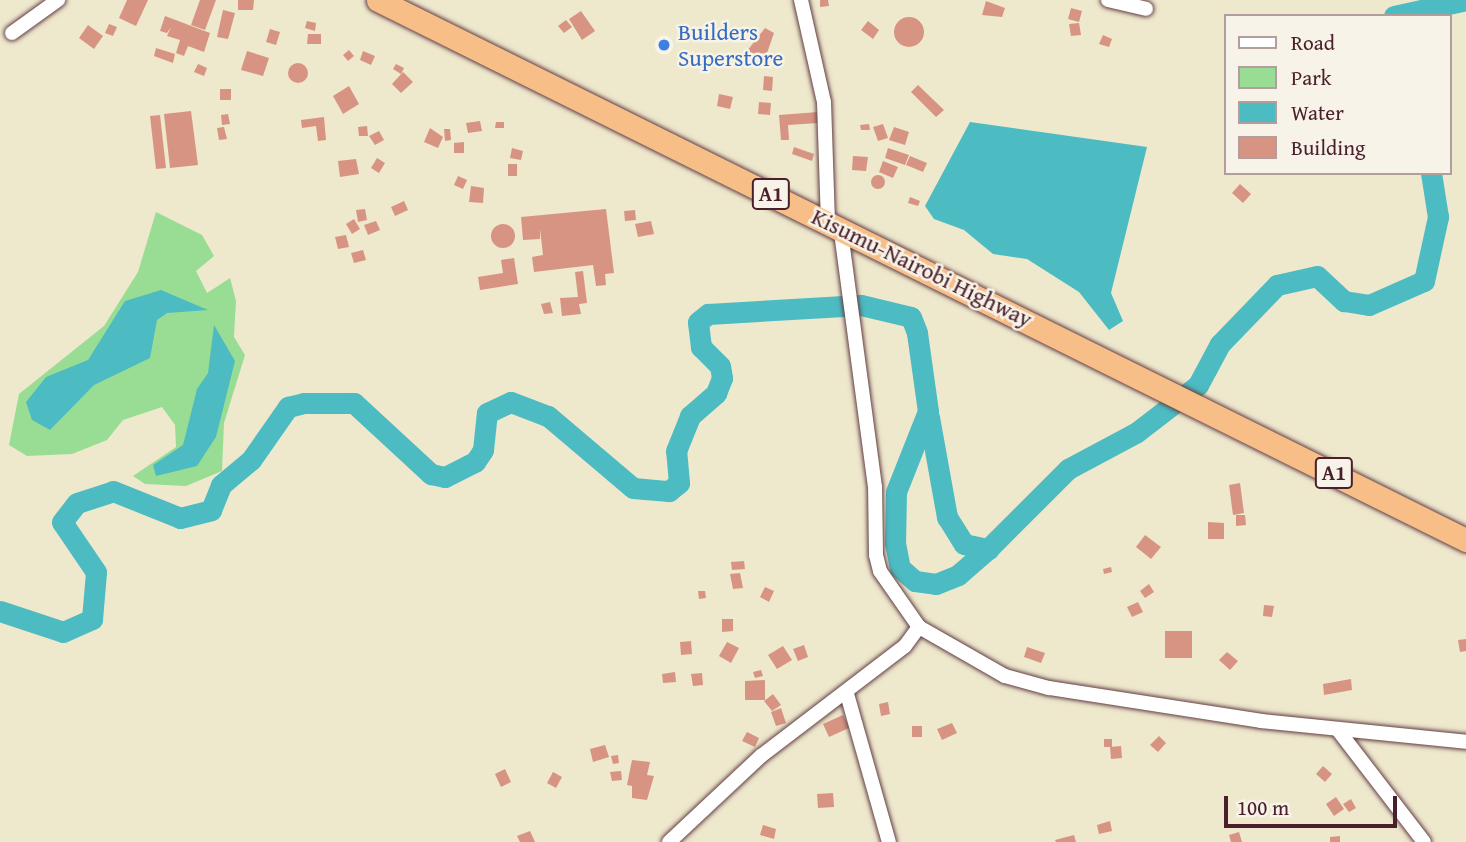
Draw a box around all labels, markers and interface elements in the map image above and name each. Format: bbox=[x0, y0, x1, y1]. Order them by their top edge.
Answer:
legend bbox=[1224, 14, 1452, 175]
place label: Builders Superstore bbox=[678, 18, 783, 72]
text: Road bbox=[1291, 27, 1335, 58]
marker: Builders Superstore bbox=[656, 37, 672, 53]
text: Park bbox=[1291, 62, 1332, 93]
text: Water bbox=[1291, 97, 1344, 128]
text: Building bbox=[1291, 132, 1365, 163]
road number: A1 bbox=[752, 176, 790, 212]
street label: Kisumu-Nairobi Highway bbox=[807, 203, 1037, 333]
road number: A1 bbox=[1315, 456, 1353, 490]
scale bar bbox=[1228, 782, 1401, 826]
text: 100 m bbox=[1237, 792, 1289, 823]

